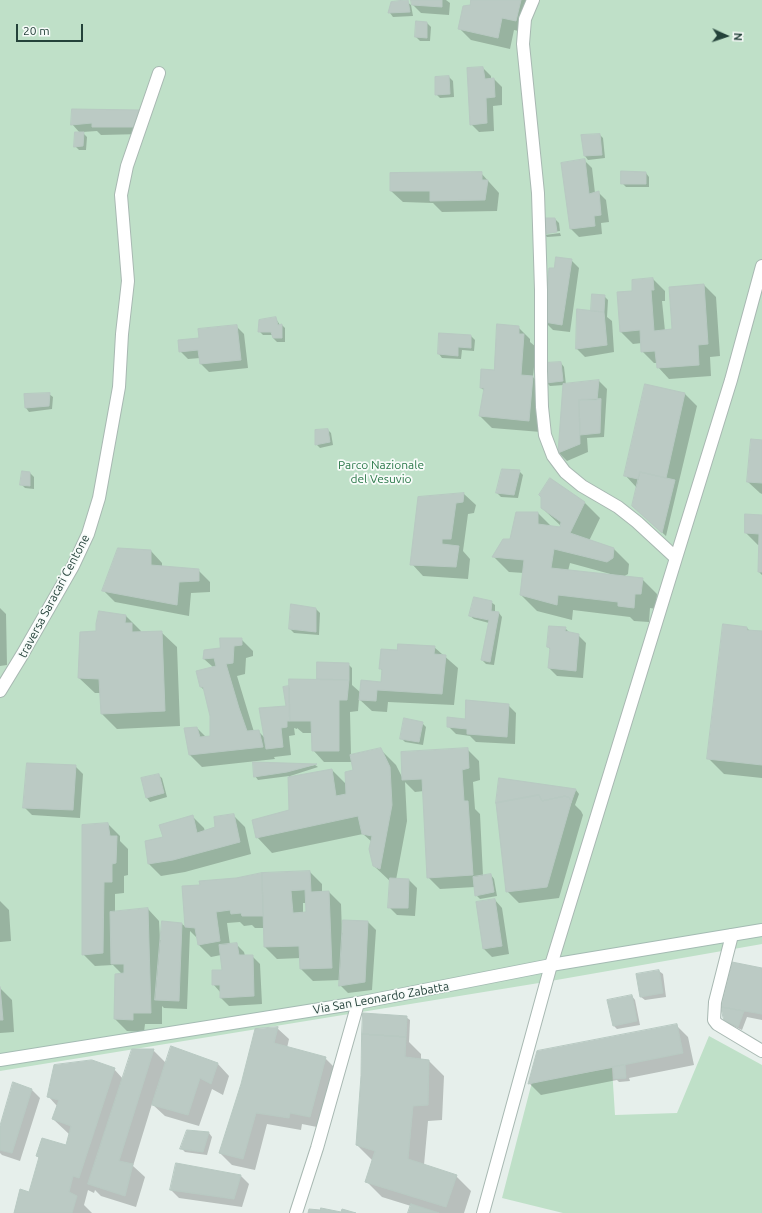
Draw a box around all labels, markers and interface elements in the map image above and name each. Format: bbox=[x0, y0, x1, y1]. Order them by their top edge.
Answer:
scale bar bbox=[18, 16, 85, 42]
north arrow bbox=[706, 16, 746, 56]
text: 20 m bbox=[23, 24, 50, 37]
text: N bbox=[732, 32, 744, 41]
park label: Parco Nazionale del Vesuvio bbox=[338, 458, 424, 486]
street label: traversa Saracari Centone bbox=[15, 532, 93, 660]
street label: Via San Leonardo Zabatta bbox=[312, 979, 450, 1017]

